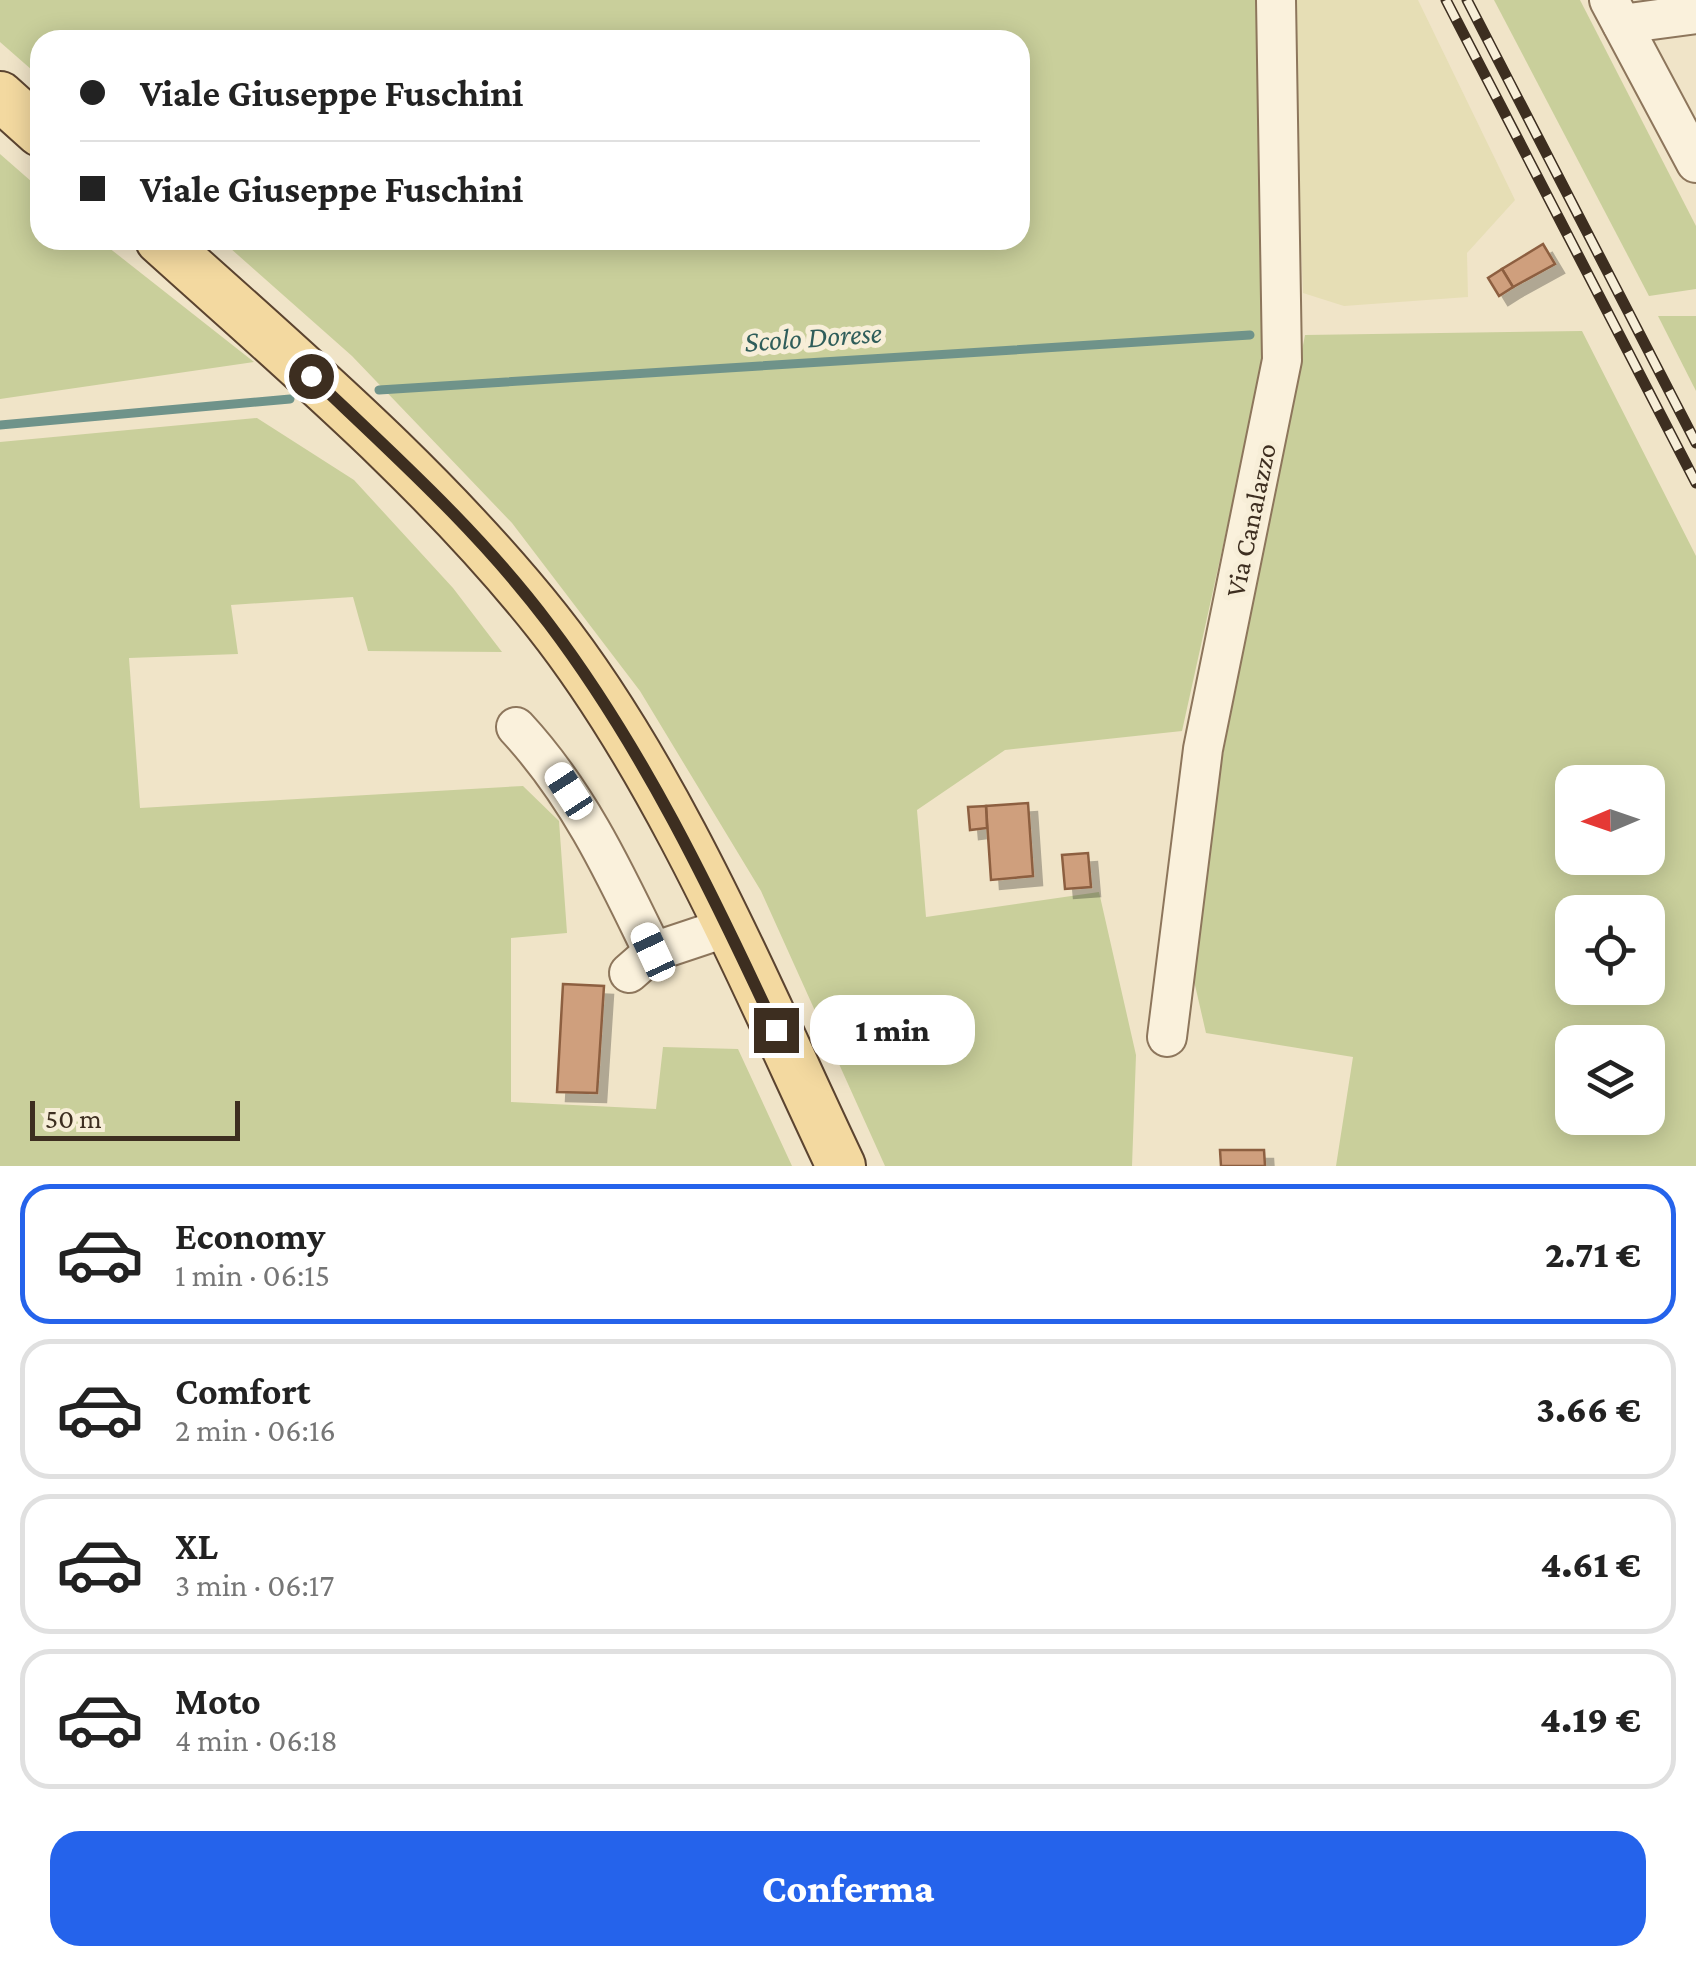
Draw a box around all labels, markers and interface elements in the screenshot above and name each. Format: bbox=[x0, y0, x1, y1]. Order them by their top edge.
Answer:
text: Viale Giuseppe Fuschini bbox=[140, 72, 523, 114]
text: Viale Giuseppe Fuschini bbox=[140, 168, 523, 210]
water label: Scolo Dorese bbox=[743, 315, 883, 358]
route start bbox=[289, 354, 334, 399]
street label: Via Canalazzo bbox=[1219, 440, 1282, 600]
car bbox=[540, 758, 598, 824]
north arrow bbox=[1555, 765, 1665, 875]
map controls bbox=[1555, 765, 1665, 1135]
button: locate bbox=[1555, 895, 1665, 1005]
car bbox=[627, 918, 679, 986]
callout: 1 min bbox=[811, 995, 976, 1065]
route end bbox=[754, 1008, 799, 1053]
text: 1 min bbox=[855, 1012, 930, 1048]
button: layers bbox=[1555, 1025, 1665, 1135]
scale bar bbox=[30, 1096, 240, 1140]
text: 50 m bbox=[45, 1103, 102, 1134]
icon: car bbox=[55, 1209, 145, 1299]
text: Economy bbox=[175, 1215, 325, 1257]
text: 2.71 € bbox=[1545, 1233, 1641, 1275]
text: 1 min · 06:15 bbox=[175, 1257, 330, 1293]
icon: car bbox=[55, 1364, 145, 1454]
text: Comfort bbox=[175, 1370, 311, 1412]
text: 3.66 € bbox=[1536, 1388, 1641, 1430]
text: 2 min · 06:16 bbox=[175, 1412, 336, 1448]
icon: car bbox=[55, 1519, 145, 1609]
text: XL bbox=[175, 1525, 218, 1567]
text: 4.61 € bbox=[1540, 1543, 1641, 1585]
text: 3 min · 06:17 bbox=[175, 1567, 334, 1603]
icon: car bbox=[55, 1674, 145, 1764]
text: Moto bbox=[175, 1680, 261, 1722]
text: 4.19 € bbox=[1540, 1698, 1641, 1740]
text: 4 min · 06:18 bbox=[175, 1722, 338, 1758]
button: Conferma bbox=[50, 1831, 1646, 1946]

